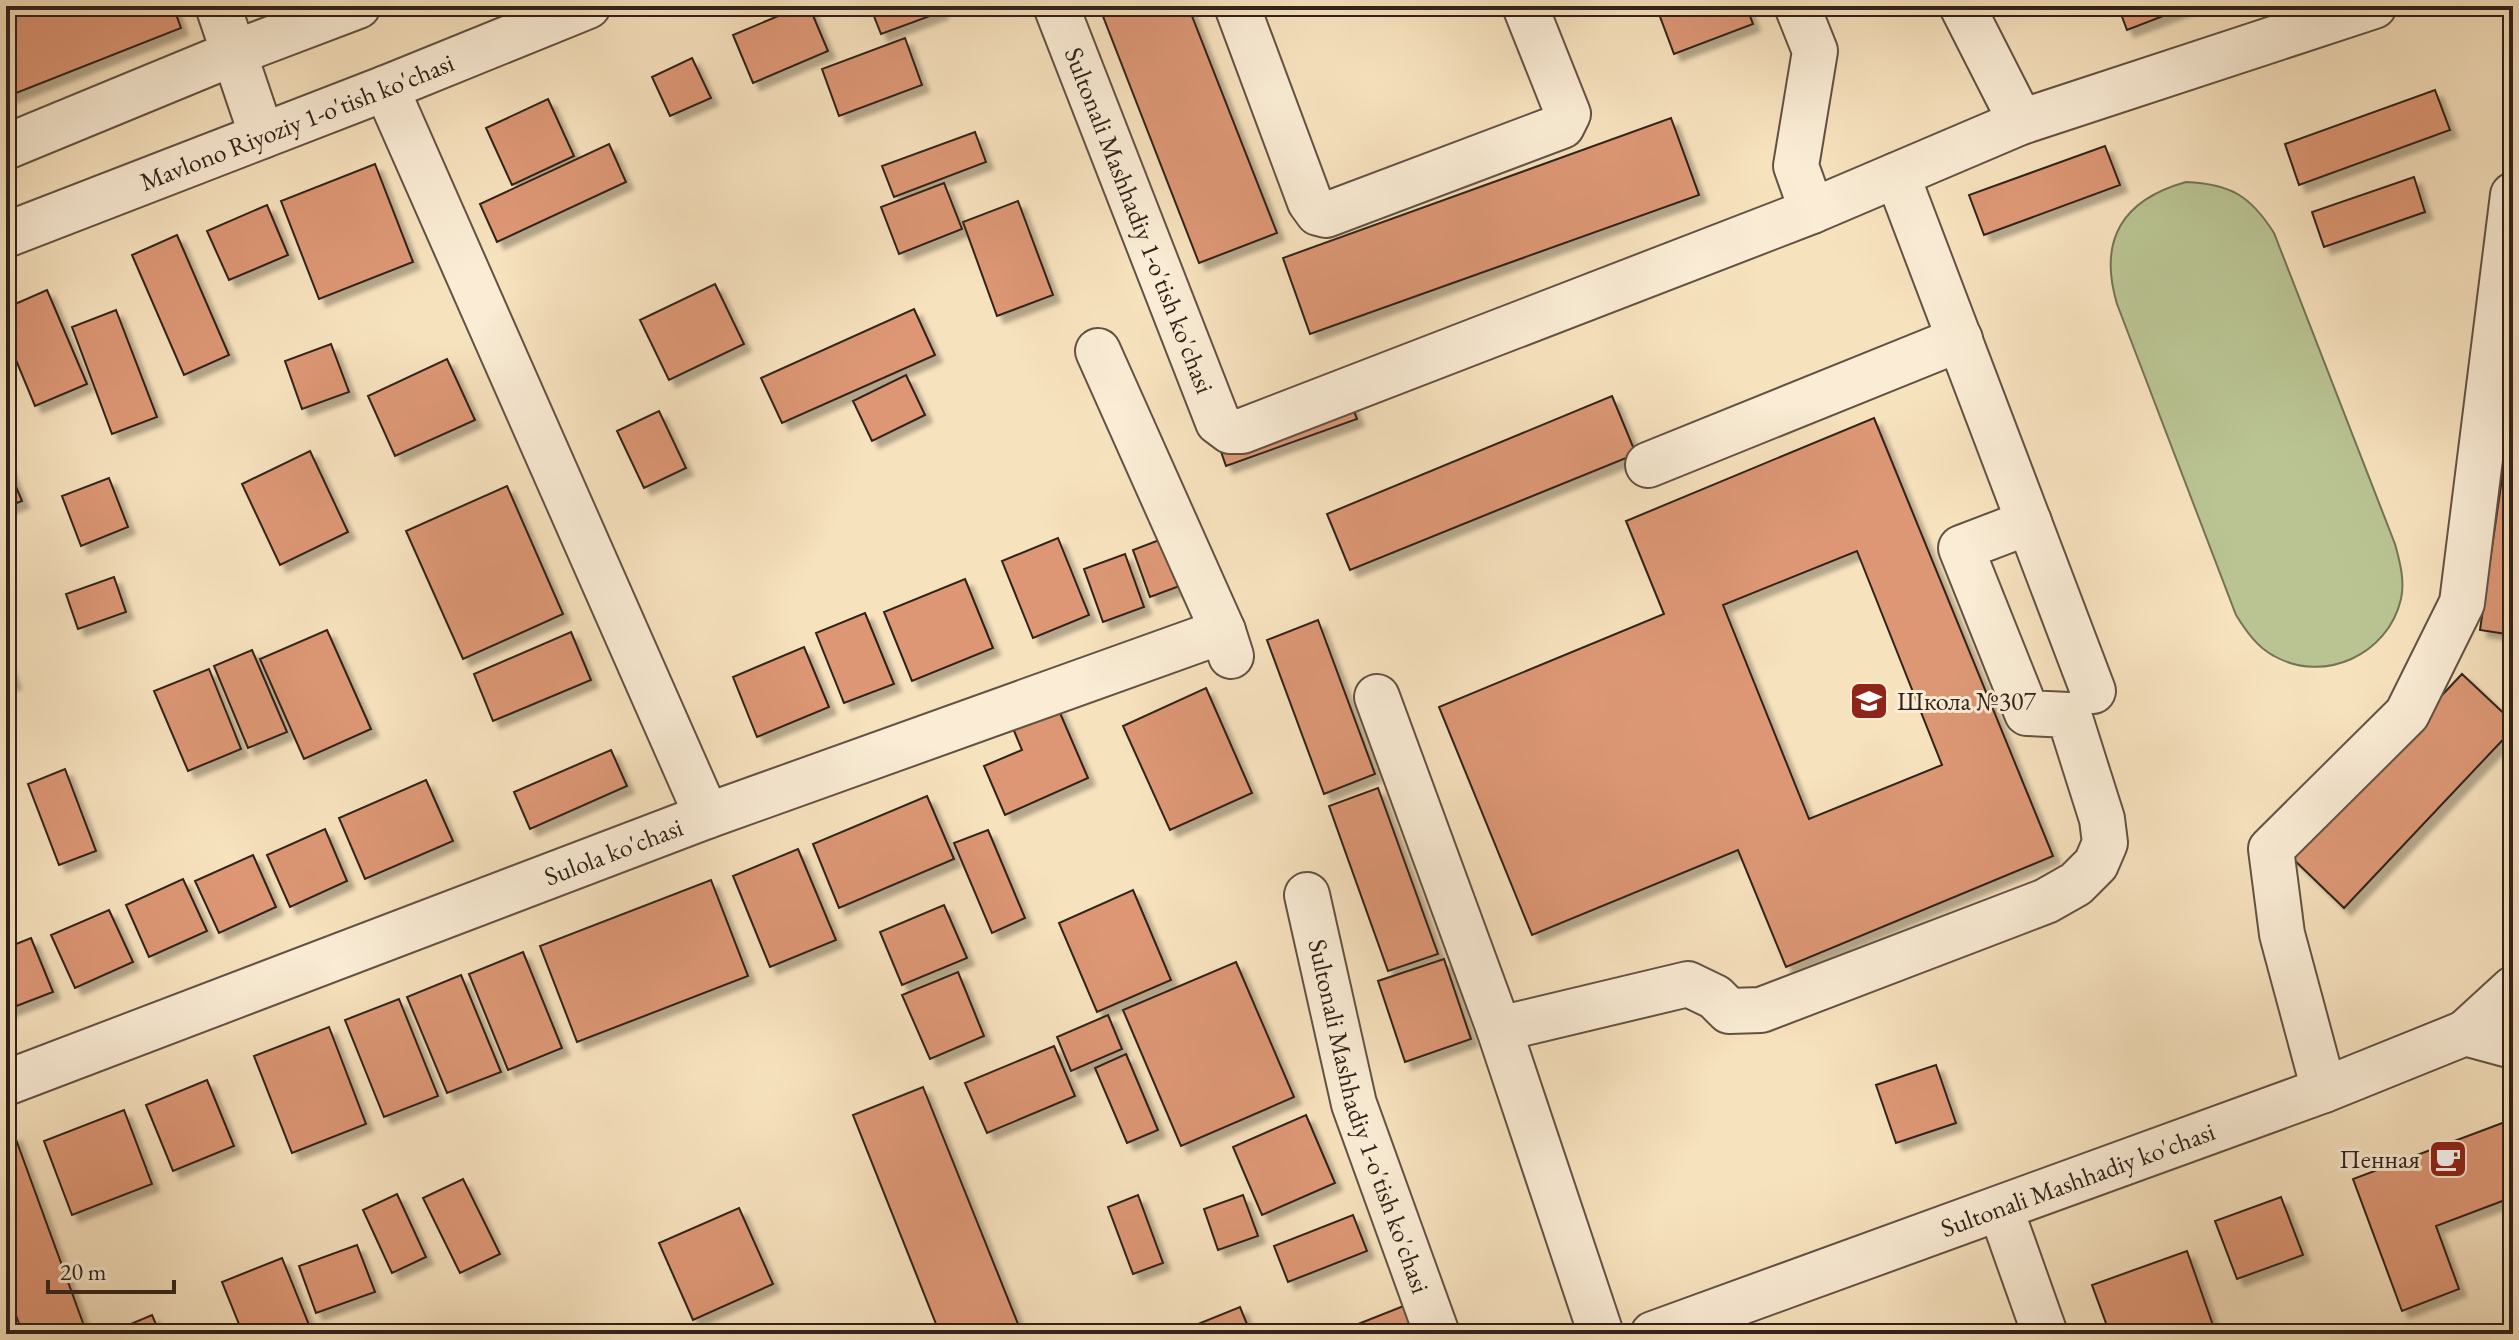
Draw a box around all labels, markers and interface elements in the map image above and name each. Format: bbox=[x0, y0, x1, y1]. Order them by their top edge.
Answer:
street label: Sultonali Mashhadiy 1-o'tish ko'chasi bbox=[1057, 42, 1222, 398]
street label: Mavlono Riyoziy 1-o'tish ko'chasi bbox=[135, 45, 459, 199]
school or university icon: Школа №307 bbox=[1848, 680, 1890, 722]
place label: Школа №307 bbox=[1897, 684, 2037, 718]
street label: Sulola ko'chasi bbox=[539, 810, 688, 893]
street label: Sultonali Mashhadiy 1-o'tish ko'chasi bbox=[1300, 936, 1438, 1298]
street label: Sultonali Mashhadiy ko'chasi bbox=[1936, 1114, 2220, 1245]
cafe icon: Пенная bbox=[2427, 1138, 2469, 1180]
place label: Пенная bbox=[2339, 1142, 2420, 1176]
scale bar bbox=[48, 1244, 174, 1294]
text: 20 m bbox=[60, 1256, 107, 1287]

